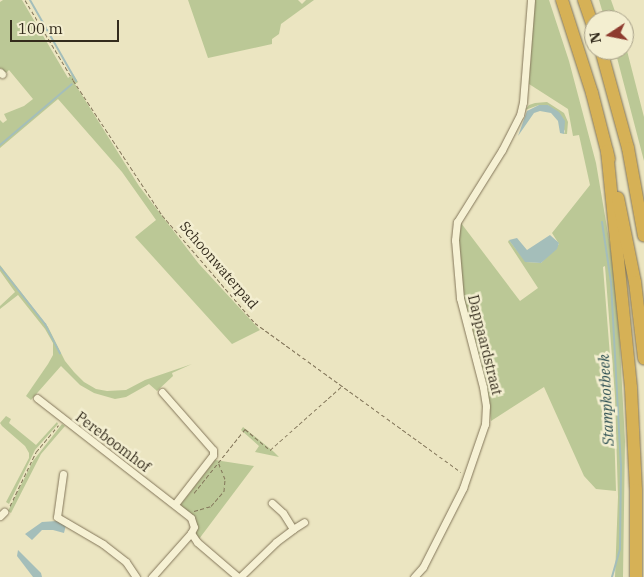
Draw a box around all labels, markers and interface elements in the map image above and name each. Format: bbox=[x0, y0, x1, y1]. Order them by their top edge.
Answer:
scale bar bbox=[12, 10, 121, 42]
north arrow bbox=[584, 10, 634, 60]
text: 100 m bbox=[18, 19, 63, 38]
text: N bbox=[585, 31, 605, 45]
street label: Schoonwaterpad bbox=[176, 218, 262, 312]
street label: Dappaardstraat bbox=[464, 293, 506, 397]
water label: Stampkotbeek bbox=[595, 354, 617, 446]
street label: Pereboomhof bbox=[72, 409, 154, 475]

